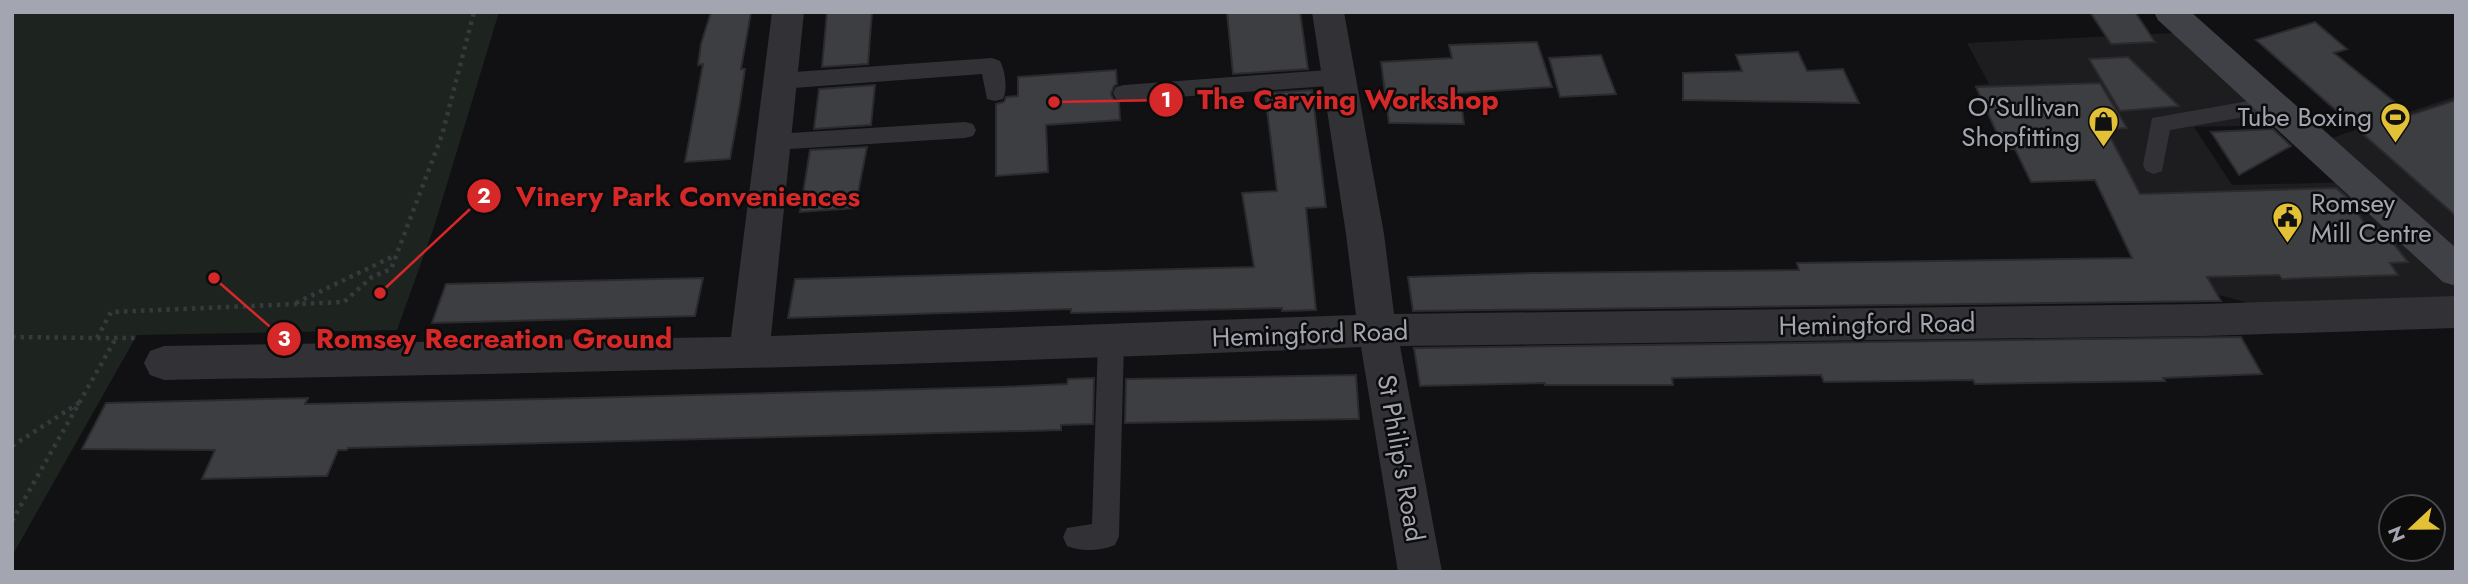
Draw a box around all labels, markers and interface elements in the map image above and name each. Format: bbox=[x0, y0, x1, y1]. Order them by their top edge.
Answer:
callout: The Carving Workshop bbox=[1148, 75, 1513, 124]
text: The Carving Workshop bbox=[1197, 79, 1499, 120]
text: 1 bbox=[1161, 85, 1171, 115]
place label: O'Sullivan Shopfitting bbox=[1961, 88, 2080, 156]
place label: Tube Boxing bbox=[2238, 98, 2372, 136]
sports icon: Tube Boxing bbox=[2378, 100, 2412, 144]
shop icon: O'Sullivan Shopfitting bbox=[2086, 105, 2120, 149]
callout: Vinery Park Conveniences bbox=[466, 172, 874, 221]
text: Vinery Park Conveniences bbox=[515, 176, 861, 217]
text: 2 bbox=[477, 181, 491, 211]
place label: Romsey Mill Centre bbox=[2311, 184, 2432, 252]
public building icon: Romsey Mill Centre bbox=[2271, 201, 2305, 245]
street label: Hemingford Road bbox=[1778, 303, 1976, 345]
street label: Hemingford Road bbox=[1211, 312, 1409, 356]
callout: Romsey Recreation Ground bbox=[267, 314, 686, 363]
text: Romsey Recreation Ground bbox=[316, 318, 672, 359]
text: 3 bbox=[277, 324, 291, 354]
street label: St Philip's Road bbox=[1368, 372, 1434, 544]
north arrow bbox=[2377, 493, 2447, 563]
text: N bbox=[2381, 522, 2412, 546]

